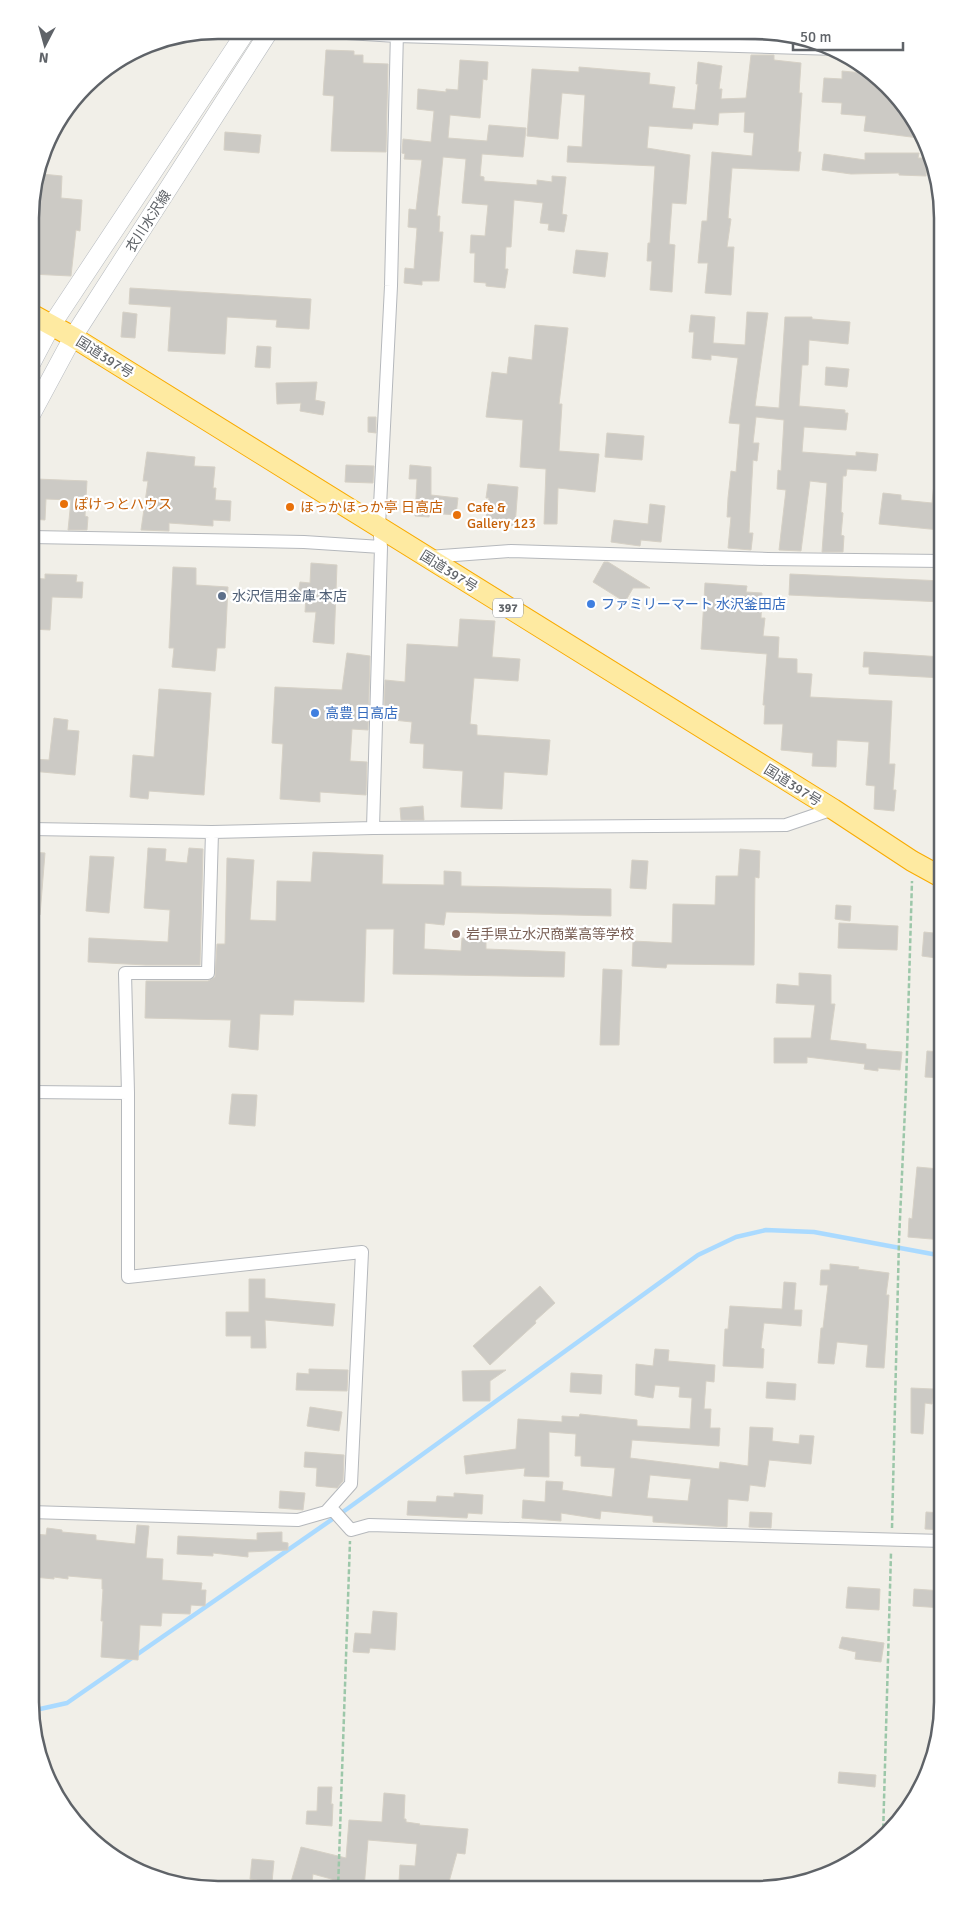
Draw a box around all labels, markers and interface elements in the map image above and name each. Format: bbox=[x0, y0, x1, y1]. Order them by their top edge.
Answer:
north arrow bbox=[20, 20, 70, 70]
scale bar bbox=[793, 20, 903, 52]
text: 50 m bbox=[800, 28, 831, 46]
text: N bbox=[38, 48, 49, 66]
street label: 衣川水沢線 bbox=[122, 187, 175, 255]
street label: 国道397号 bbox=[73, 333, 137, 382]
place label: ぽけっとハウス bbox=[74, 496, 172, 513]
marker: ぽけっとハウス bbox=[58, 498, 70, 510]
place label: ほっかほっか亭 日高店 bbox=[300, 499, 443, 516]
place label: Cafe & Gallery 123 bbox=[467, 499, 536, 532]
marker: ほっかほっか亭 日高店 bbox=[284, 501, 296, 513]
marker: Cafe & Gallery 123 bbox=[451, 509, 463, 521]
street label: 国道397号 bbox=[417, 547, 481, 596]
place label: 水沢信用金庫 本店 bbox=[232, 588, 347, 605]
marker: 水沢信用金庫 本店 bbox=[216, 590, 228, 602]
place label: ファミリーマート 水沢釜田店 bbox=[601, 596, 786, 613]
road number: 397 bbox=[493, 598, 523, 618]
marker: ファミリーマート 水沢釜田店 bbox=[585, 598, 597, 610]
place label: 高豊 日高店 bbox=[325, 705, 398, 722]
marker: 高豊 日高店 bbox=[309, 707, 321, 719]
street label: 国道397号 bbox=[761, 761, 825, 810]
place label: 岩手県立水沢商業高等学校 bbox=[466, 926, 634, 943]
marker: 岩手県立水沢商業高等学校 bbox=[450, 928, 462, 940]

